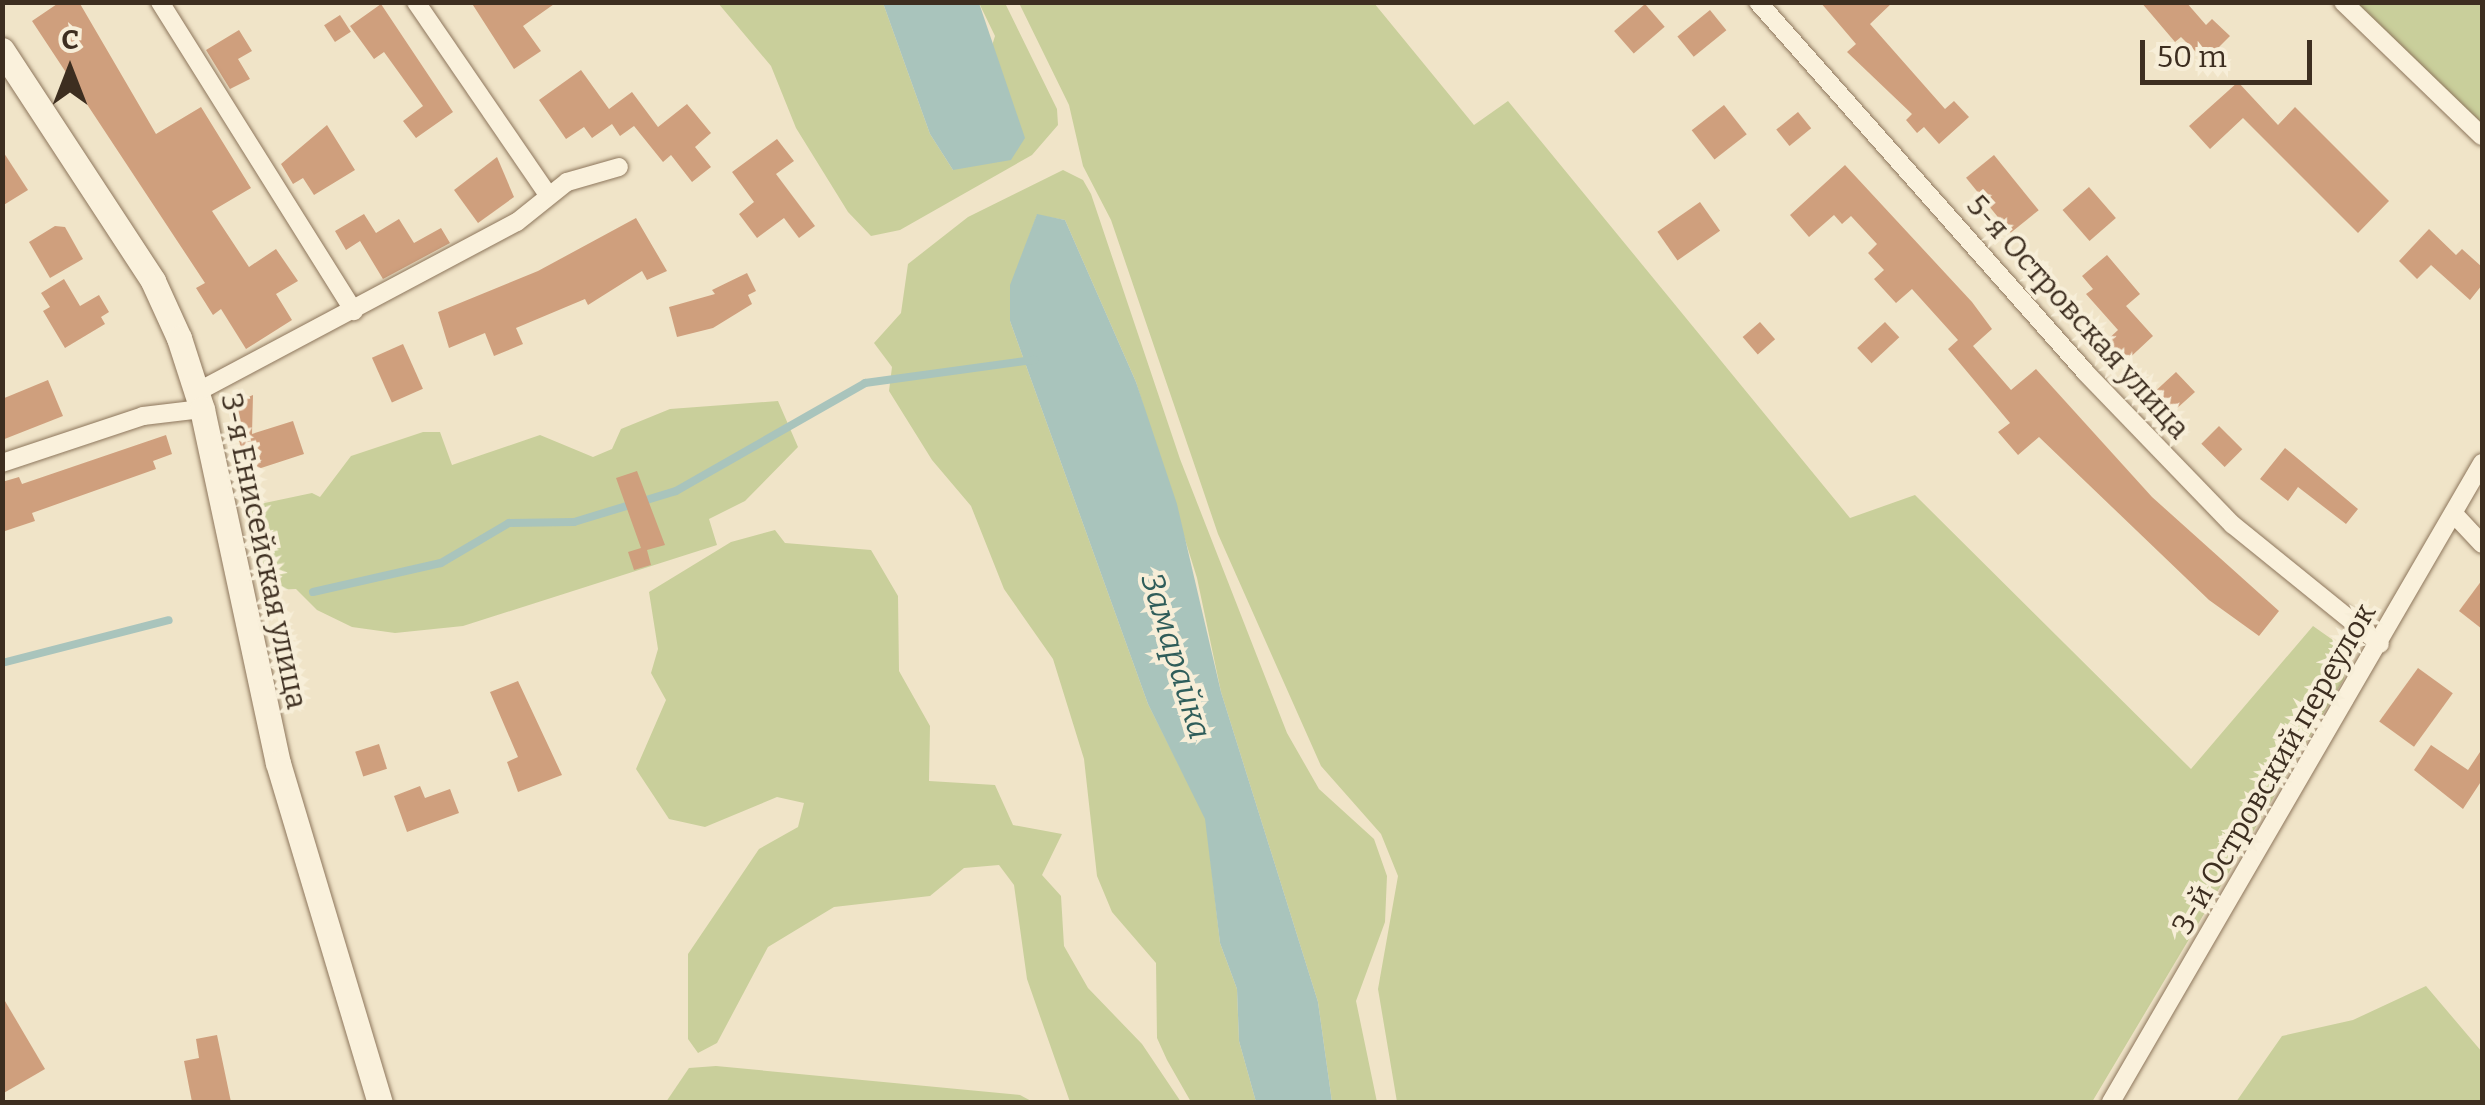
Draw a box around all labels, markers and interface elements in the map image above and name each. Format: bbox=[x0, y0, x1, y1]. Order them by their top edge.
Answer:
north arrow bbox=[20, 20, 120, 120]
scale bar bbox=[2145, 20, 2318, 82]
text: С bbox=[61, 23, 79, 56]
text: 50 m bbox=[2157, 39, 2227, 75]
street label: 5-я Островская улица bbox=[1959, 188, 2197, 446]
street label: 3-я Енисейская улица bbox=[213, 390, 315, 712]
water label: Замарайка bbox=[1133, 568, 1219, 744]
street label: 3-й Островский переулок bbox=[2164, 597, 2384, 941]

